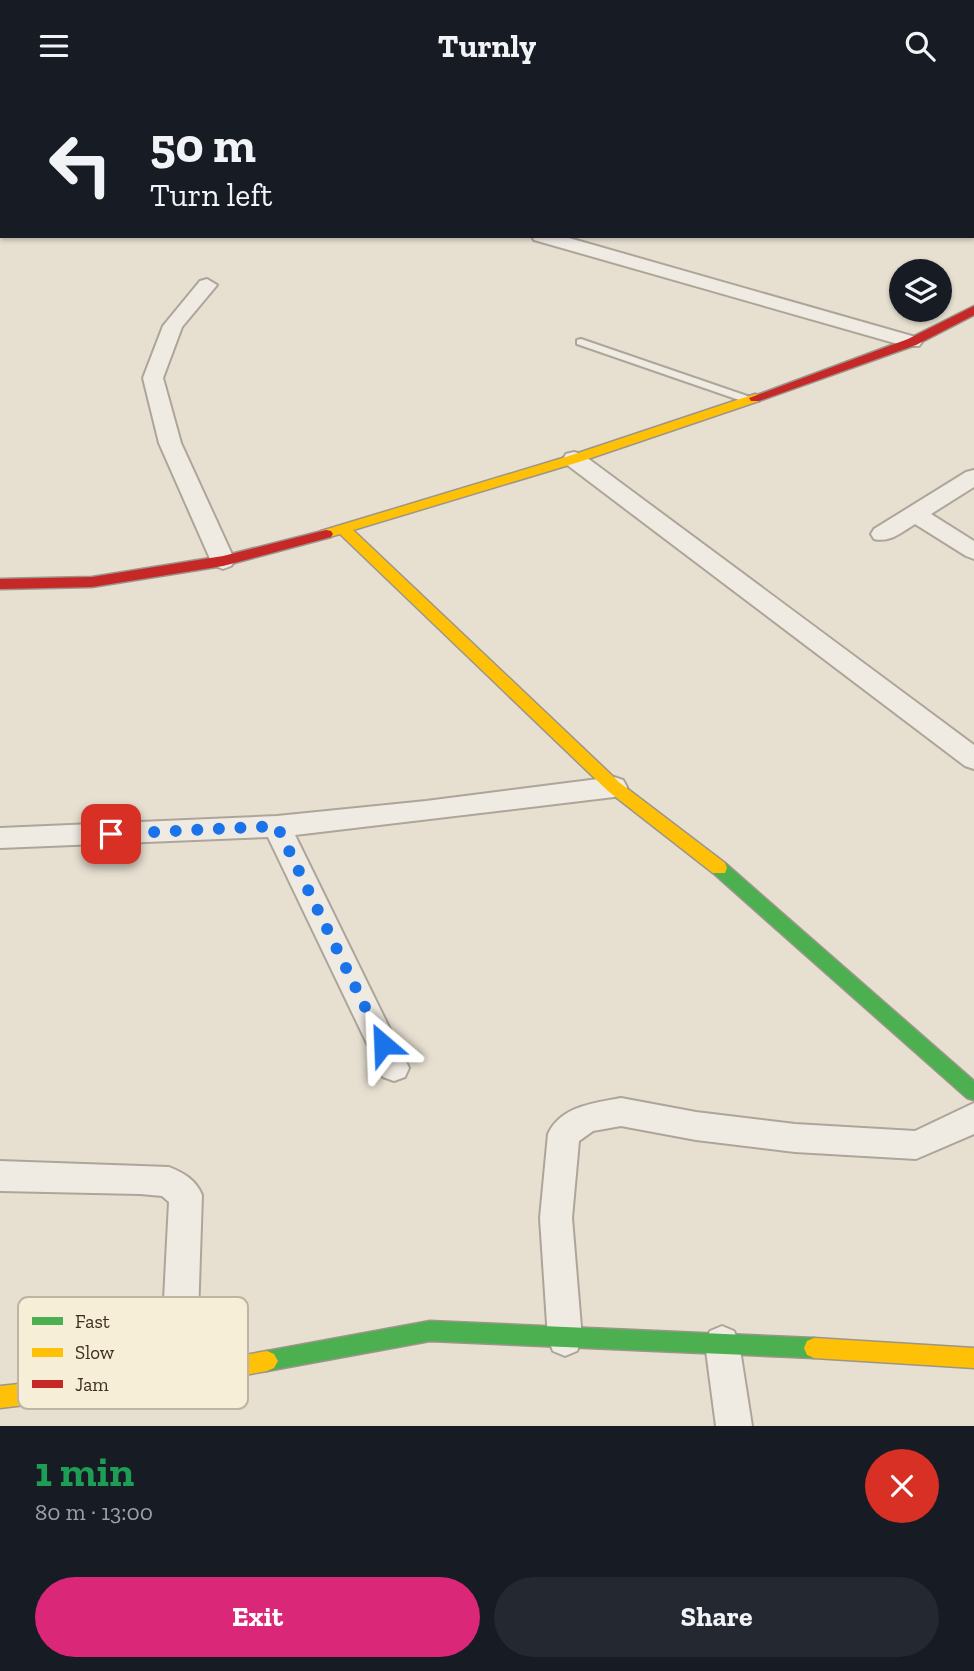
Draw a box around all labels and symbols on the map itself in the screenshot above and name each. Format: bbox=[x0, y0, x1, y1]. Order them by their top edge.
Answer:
pin bbox=[81, 804, 141, 864]
position arrow bbox=[346, 1007, 420, 1081]
legend bbox=[18, 1297, 248, 1409]
text: Fast bbox=[75, 1310, 110, 1333]
text: Slow bbox=[75, 1341, 115, 1364]
text: Jam bbox=[75, 1373, 109, 1396]

